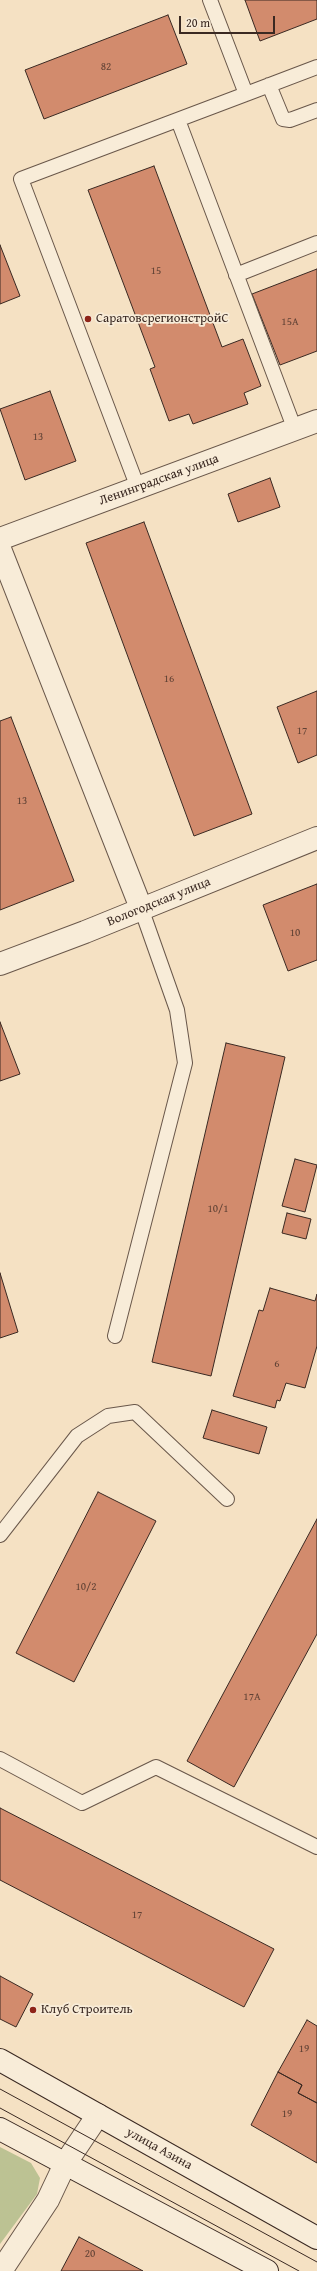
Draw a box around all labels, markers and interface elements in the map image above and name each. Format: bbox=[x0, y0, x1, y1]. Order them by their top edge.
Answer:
scale bar bbox=[181, 8, 277, 34]
text: 20 m bbox=[186, 14, 210, 31]
house number: 82 bbox=[101, 60, 111, 74]
house number: 15 bbox=[151, 264, 161, 278]
place label: СаратовсрегионстройС bbox=[96, 311, 228, 327]
marker: СаратовсрегионстройС bbox=[83, 314, 93, 324]
house number: 15А bbox=[281, 315, 299, 329]
house number: 13 bbox=[33, 430, 43, 444]
street label: Ленинградская улица bbox=[97, 451, 221, 509]
house number: 16 bbox=[164, 672, 174, 686]
house number: 17 bbox=[297, 724, 307, 738]
house number: 13 bbox=[17, 794, 27, 808]
street label: Вологодская улица bbox=[105, 874, 213, 930]
house number: 10 bbox=[290, 926, 300, 940]
house number: 10/1 bbox=[207, 1202, 229, 1216]
house number: 6 bbox=[274, 1357, 280, 1371]
house number: 10/2 bbox=[75, 1580, 97, 1594]
house number: 17А bbox=[243, 1690, 261, 1704]
house number: 17 bbox=[132, 1908, 142, 1922]
place label: Клуб Строитель bbox=[41, 2002, 133, 2018]
marker: Клуб Строитель bbox=[28, 2005, 38, 2015]
house number: 19 bbox=[299, 2042, 309, 2056]
house number: 19 bbox=[282, 2107, 292, 2121]
street label: улица Азина bbox=[123, 2124, 195, 2174]
house number: 20 bbox=[85, 2247, 95, 2261]

